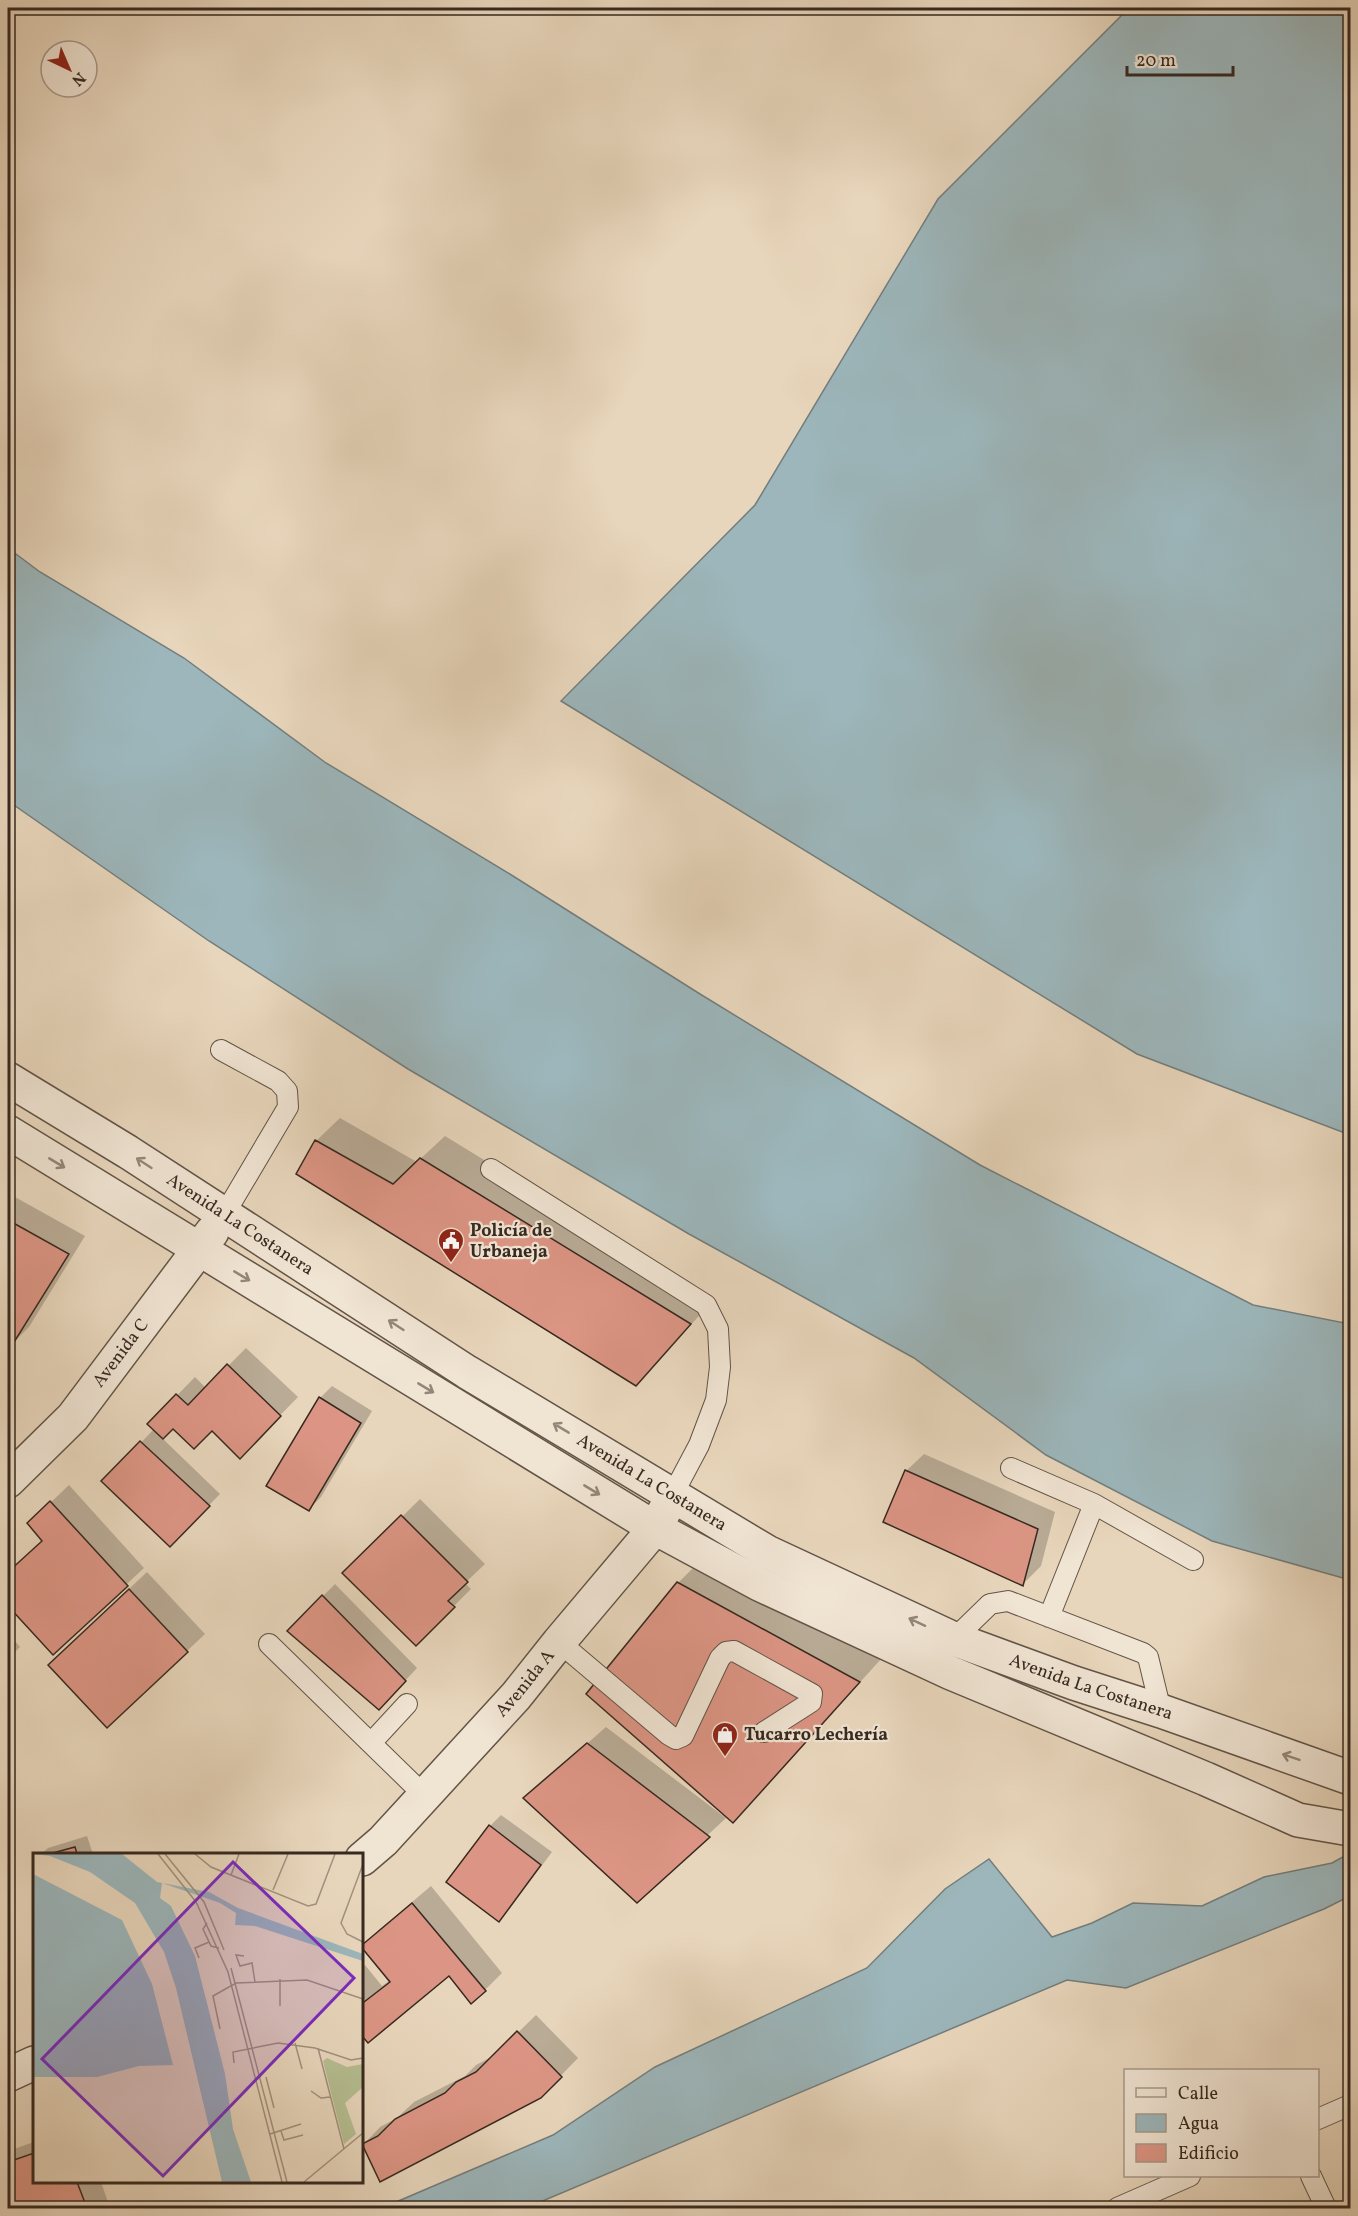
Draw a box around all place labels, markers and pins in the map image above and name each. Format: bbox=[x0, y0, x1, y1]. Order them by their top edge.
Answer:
place label: Policía de Urbaneja bbox=[470, 1219, 552, 1265]
public building icon: Policía de Urbaneja bbox=[436, 1226, 466, 1264]
shop icon: Tucarro Lechería bbox=[710, 1720, 740, 1758]
place label: Tucarro Lechería bbox=[744, 1723, 888, 1748]

